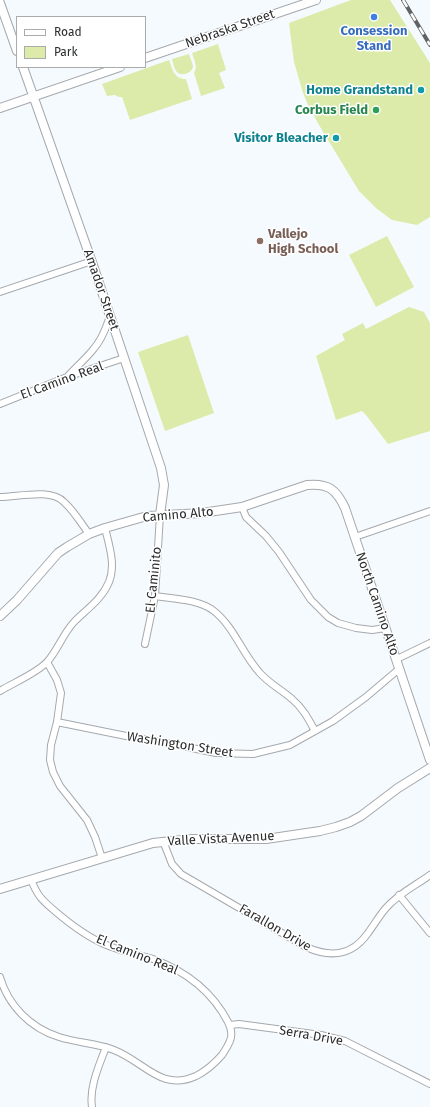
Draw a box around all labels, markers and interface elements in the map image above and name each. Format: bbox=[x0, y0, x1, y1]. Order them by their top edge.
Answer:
street label: Nebraska Street bbox=[183, 6, 277, 52]
marker: Consession Stand bbox=[369, 12, 379, 22]
legend bbox=[16, 16, 146, 68]
place label: Consession Stand bbox=[341, 23, 407, 54]
text: Road bbox=[54, 25, 82, 39]
text: Park bbox=[54, 45, 78, 59]
place label: Home Grandstand bbox=[306, 82, 413, 98]
marker: Home Grandstand bbox=[416, 85, 426, 95]
place label: Corbus Field bbox=[295, 102, 368, 118]
marker: Corbus Field bbox=[371, 105, 381, 115]
place label: Visitor Bleacher bbox=[234, 130, 328, 146]
marker: Visitor Bleacher bbox=[331, 133, 341, 143]
place label: Vallejo High School bbox=[268, 226, 338, 257]
marker: Vallejo High School bbox=[255, 236, 265, 246]
street label: Amador Street bbox=[80, 247, 122, 333]
street label: El Camino Real bbox=[18, 359, 106, 403]
street label: Camino Alto bbox=[142, 504, 214, 526]
street label: El Caminito bbox=[143, 546, 165, 614]
street label: North Camino Alto bbox=[352, 550, 402, 658]
street label: Washington Street bbox=[126, 729, 234, 761]
street label: Valle Vista Avenue bbox=[167, 828, 275, 850]
street label: Farallon Drive bbox=[236, 901, 314, 955]
street label: El Camino Real bbox=[94, 931, 180, 979]
street label: Serra Drive bbox=[278, 1023, 344, 1049]

